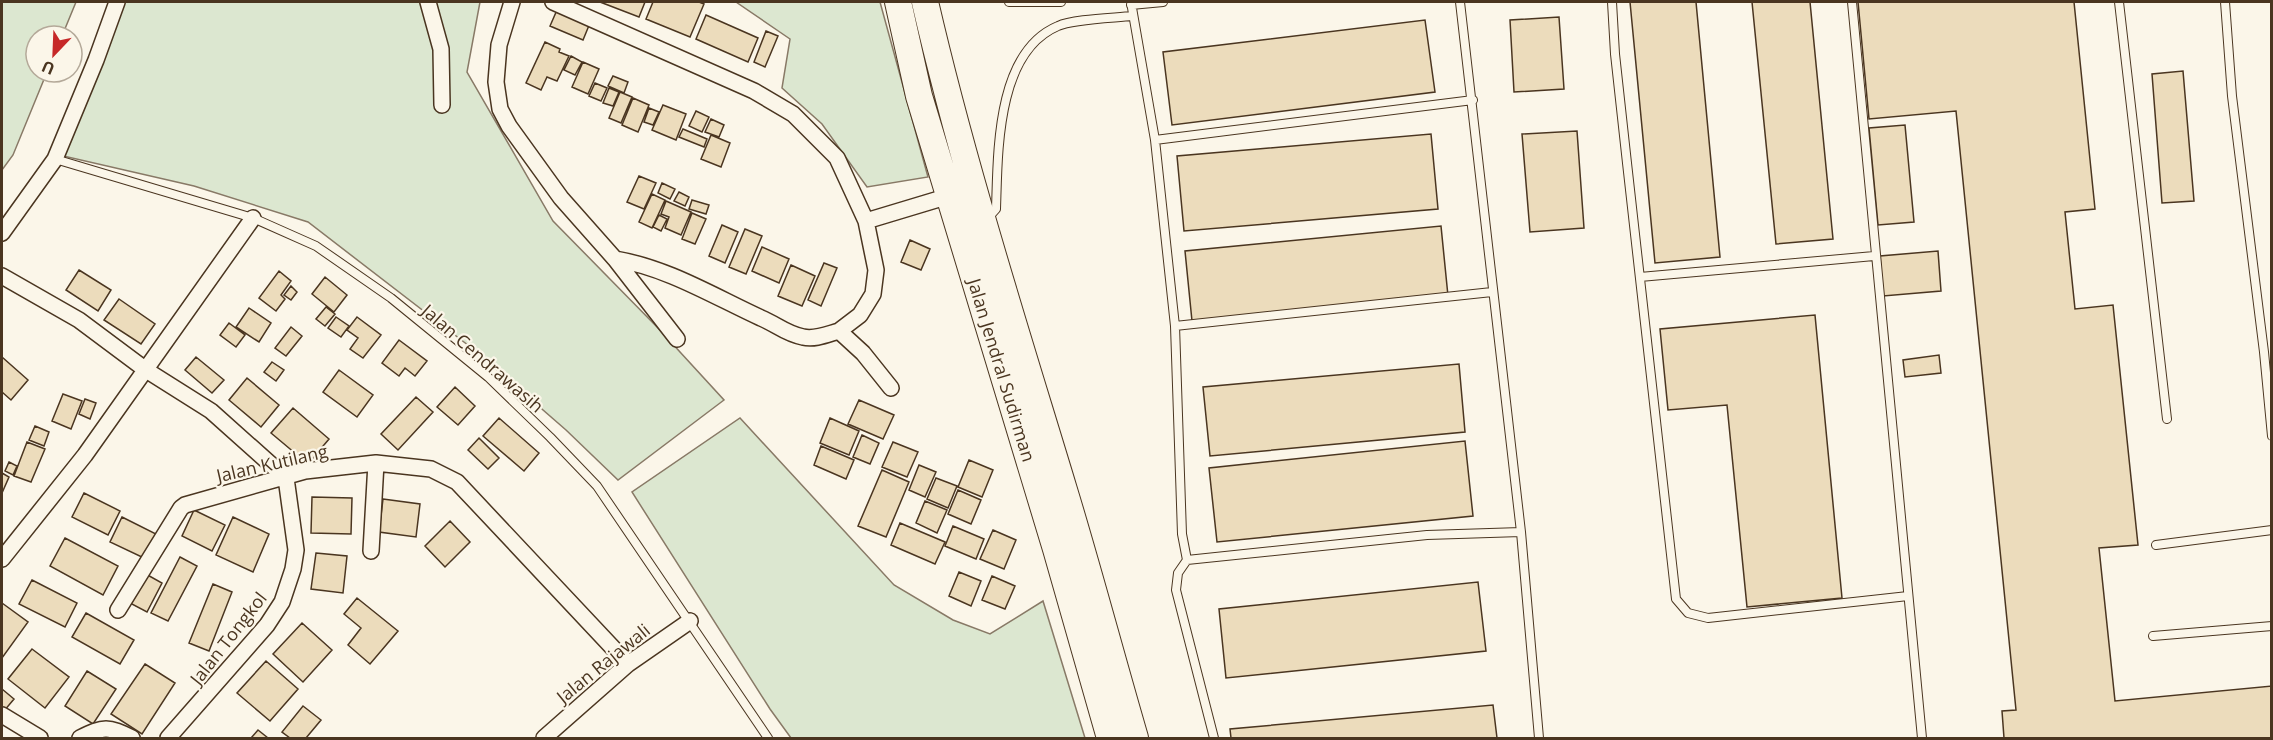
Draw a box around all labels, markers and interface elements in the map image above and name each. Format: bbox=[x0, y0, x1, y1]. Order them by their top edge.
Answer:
north arrow bbox=[24, 24, 84, 84]
text: U bbox=[38, 55, 58, 80]
street label: Jalan Jendral Sudirman bbox=[962, 274, 1041, 464]
street label: Jalan Cendrawasih bbox=[415, 297, 549, 418]
street label: Jalan Kutilang bbox=[212, 438, 330, 488]
street label: Jalan Tongkol bbox=[183, 587, 272, 691]
street label: Jalan Rajawali bbox=[550, 618, 655, 709]

